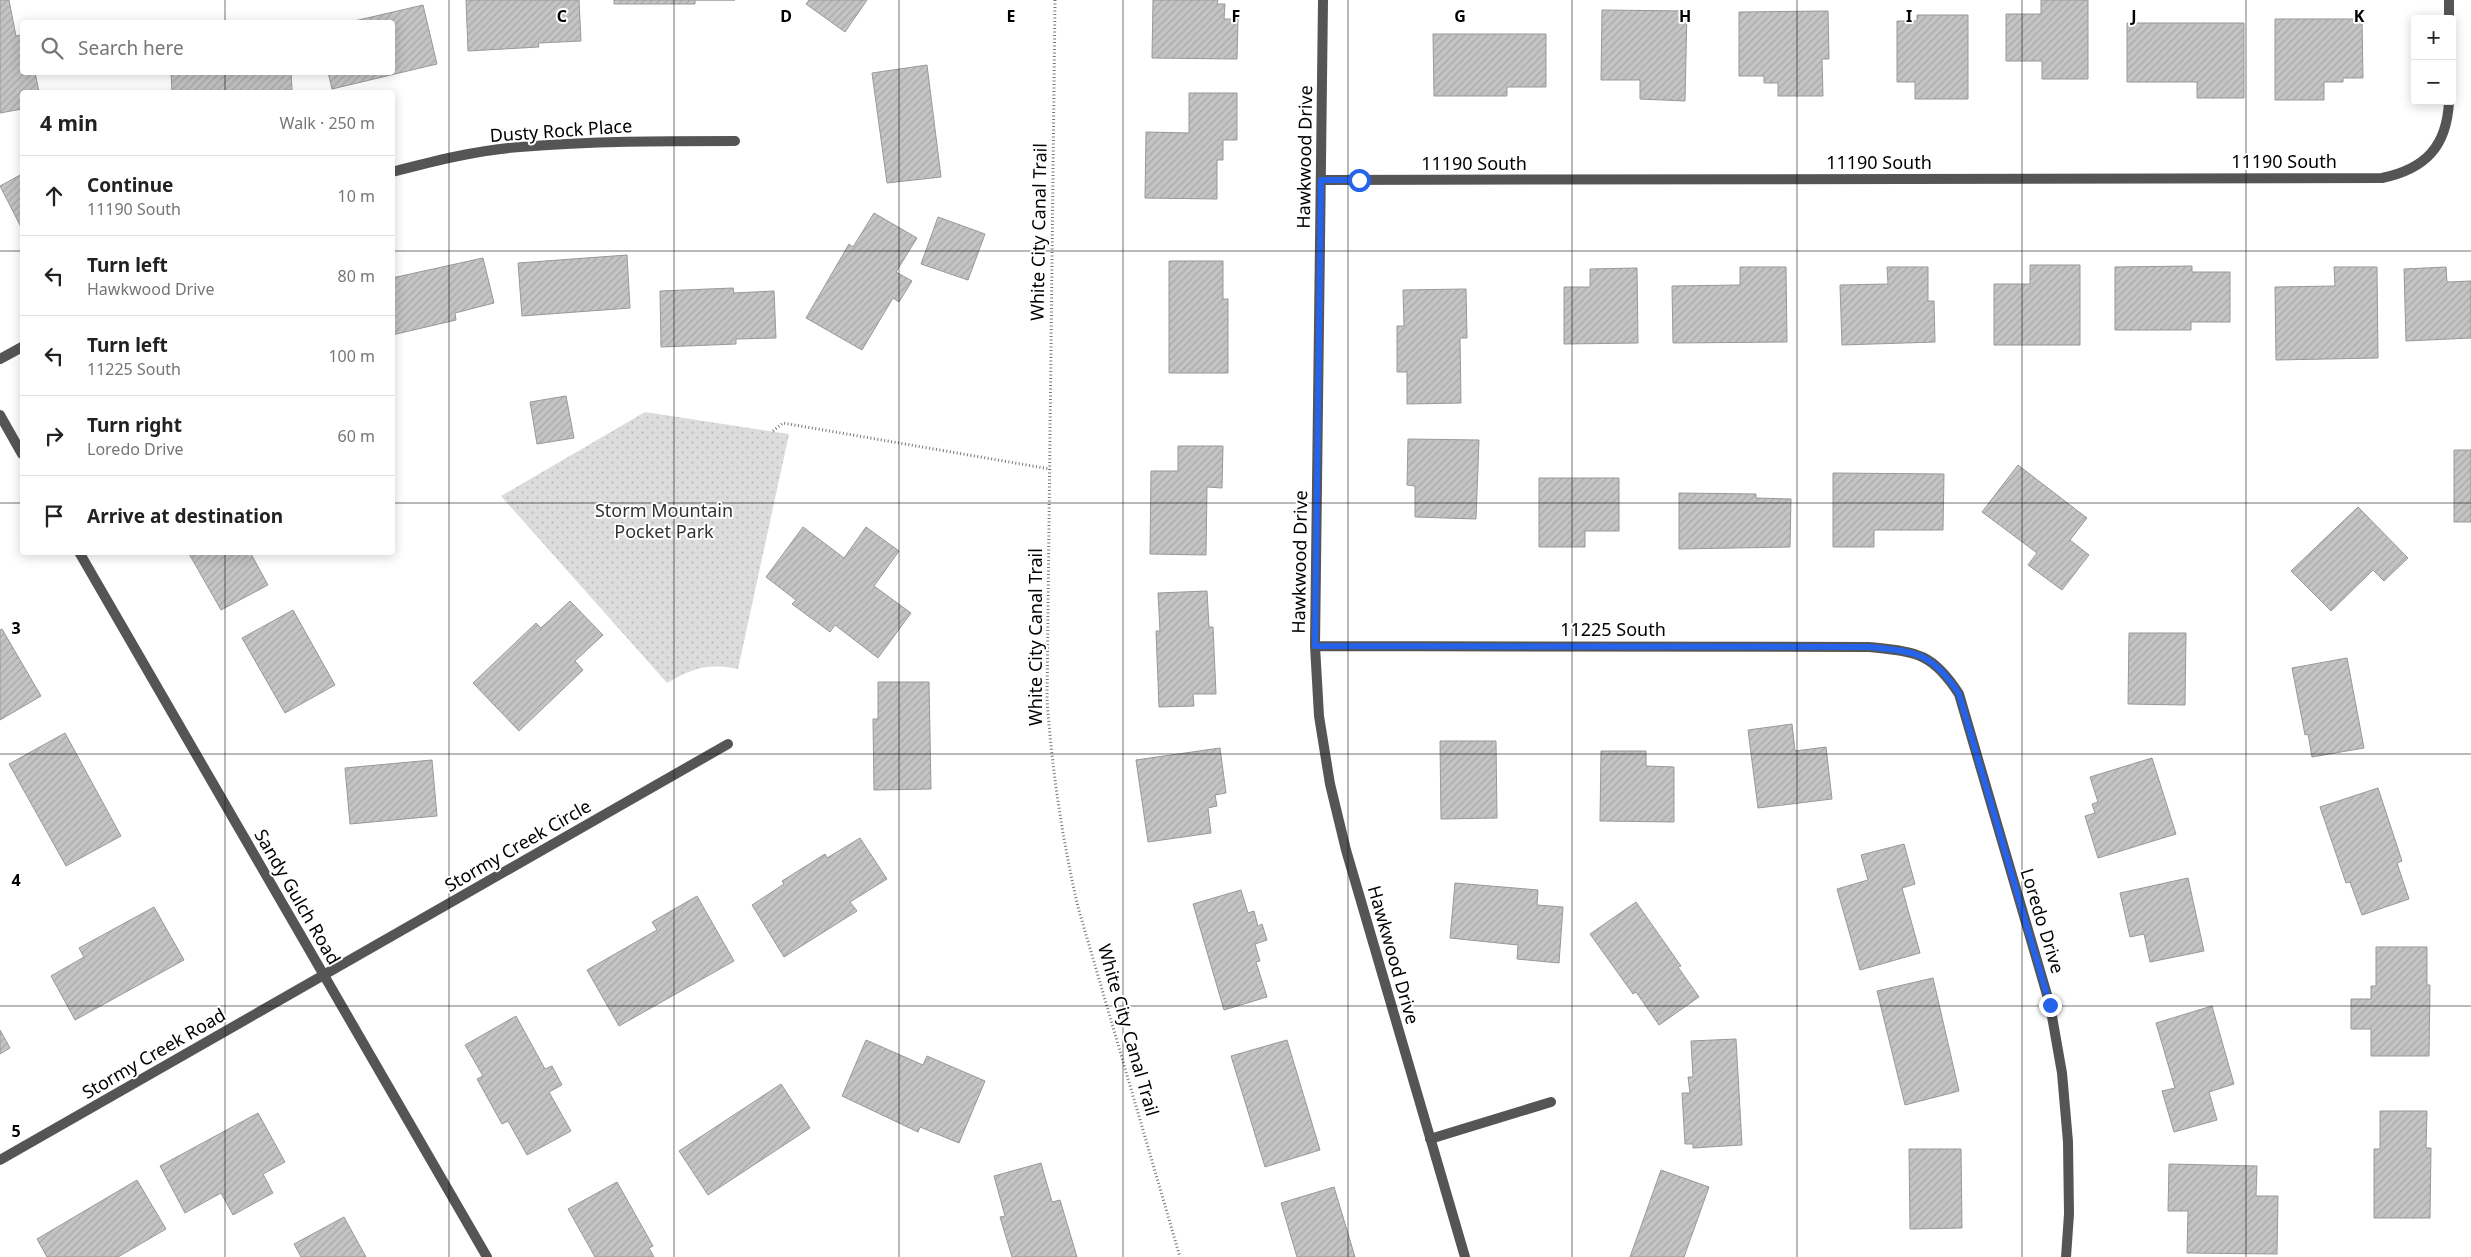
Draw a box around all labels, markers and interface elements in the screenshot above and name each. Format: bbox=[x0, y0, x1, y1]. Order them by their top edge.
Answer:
text: C bbox=[557, 5, 567, 27]
text: D bbox=[780, 5, 792, 27]
text: E bbox=[1007, 5, 1016, 27]
text: F bbox=[1232, 5, 1240, 27]
text: G bbox=[1454, 5, 1466, 27]
text: H bbox=[1679, 5, 1691, 27]
text: I bbox=[1906, 5, 1912, 27]
text: J bbox=[2129, 5, 2137, 27]
text: K bbox=[2354, 5, 2365, 27]
map controls bbox=[2411, 15, 2456, 105]
button: + bbox=[2411, 15, 2456, 60]
search box bbox=[20, 20, 395, 75]
icon: search bbox=[38, 34, 66, 62]
text: Search here bbox=[78, 35, 184, 61]
button: − bbox=[2411, 60, 2456, 105]
street label: Hawkwood Drive bbox=[1291, 85, 1317, 229]
text: 4 min bbox=[40, 109, 98, 137]
text: Walk · 250 m bbox=[280, 112, 375, 134]
street label: Dusty Rock Place bbox=[489, 113, 633, 147]
street label: White City Canal Trail bbox=[1024, 143, 1052, 321]
street label: 11190 South bbox=[2231, 149, 2337, 173]
street label: 11190 South bbox=[1826, 150, 1932, 174]
street label: 11190 South bbox=[1421, 151, 1527, 175]
route start bbox=[1348, 169, 1371, 192]
text: Continue bbox=[87, 172, 173, 198]
icon: ahead bbox=[40, 182, 68, 210]
text: 10 m bbox=[338, 185, 375, 207]
text: 11190 South bbox=[87, 198, 181, 220]
text: Turn left bbox=[87, 252, 168, 278]
icon: left bbox=[40, 262, 68, 290]
text: 80 m bbox=[338, 265, 375, 287]
text: Hawkwood Drive bbox=[87, 278, 214, 300]
text: Turn left bbox=[87, 332, 168, 358]
icon: left bbox=[40, 342, 68, 370]
text: 100 m bbox=[328, 345, 375, 367]
text: 11225 South bbox=[87, 358, 181, 380]
text: Turn right bbox=[87, 412, 182, 438]
icon: right bbox=[40, 422, 68, 450]
text: 60 m bbox=[338, 425, 375, 447]
text: Loredo Drive bbox=[87, 438, 184, 460]
street label: Hawkwood Drive bbox=[1286, 490, 1312, 634]
park label: Storm Mountain Pocket Park bbox=[595, 498, 733, 543]
icon: arrive bbox=[40, 502, 68, 530]
text: Arrive at destination bbox=[87, 503, 283, 529]
street label: White City Canal Trail bbox=[1023, 548, 1047, 726]
text: 3 bbox=[11, 617, 21, 639]
street label: 11225 South bbox=[1560, 617, 1666, 641]
street label: Stormy Creek Circle bbox=[440, 793, 595, 897]
street label: Sandy Gulch Road bbox=[249, 824, 346, 969]
street label: Loredo Drive bbox=[2016, 865, 2070, 976]
text: 4 bbox=[11, 869, 21, 891]
street label: Hawkwood Drive bbox=[1363, 882, 1425, 1027]
street label: White City Canal Trail bbox=[1093, 941, 1165, 1118]
route end bbox=[2039, 994, 2062, 1017]
street label: Stormy Creek Road bbox=[77, 1002, 230, 1104]
text: 5 bbox=[11, 1120, 21, 1142]

